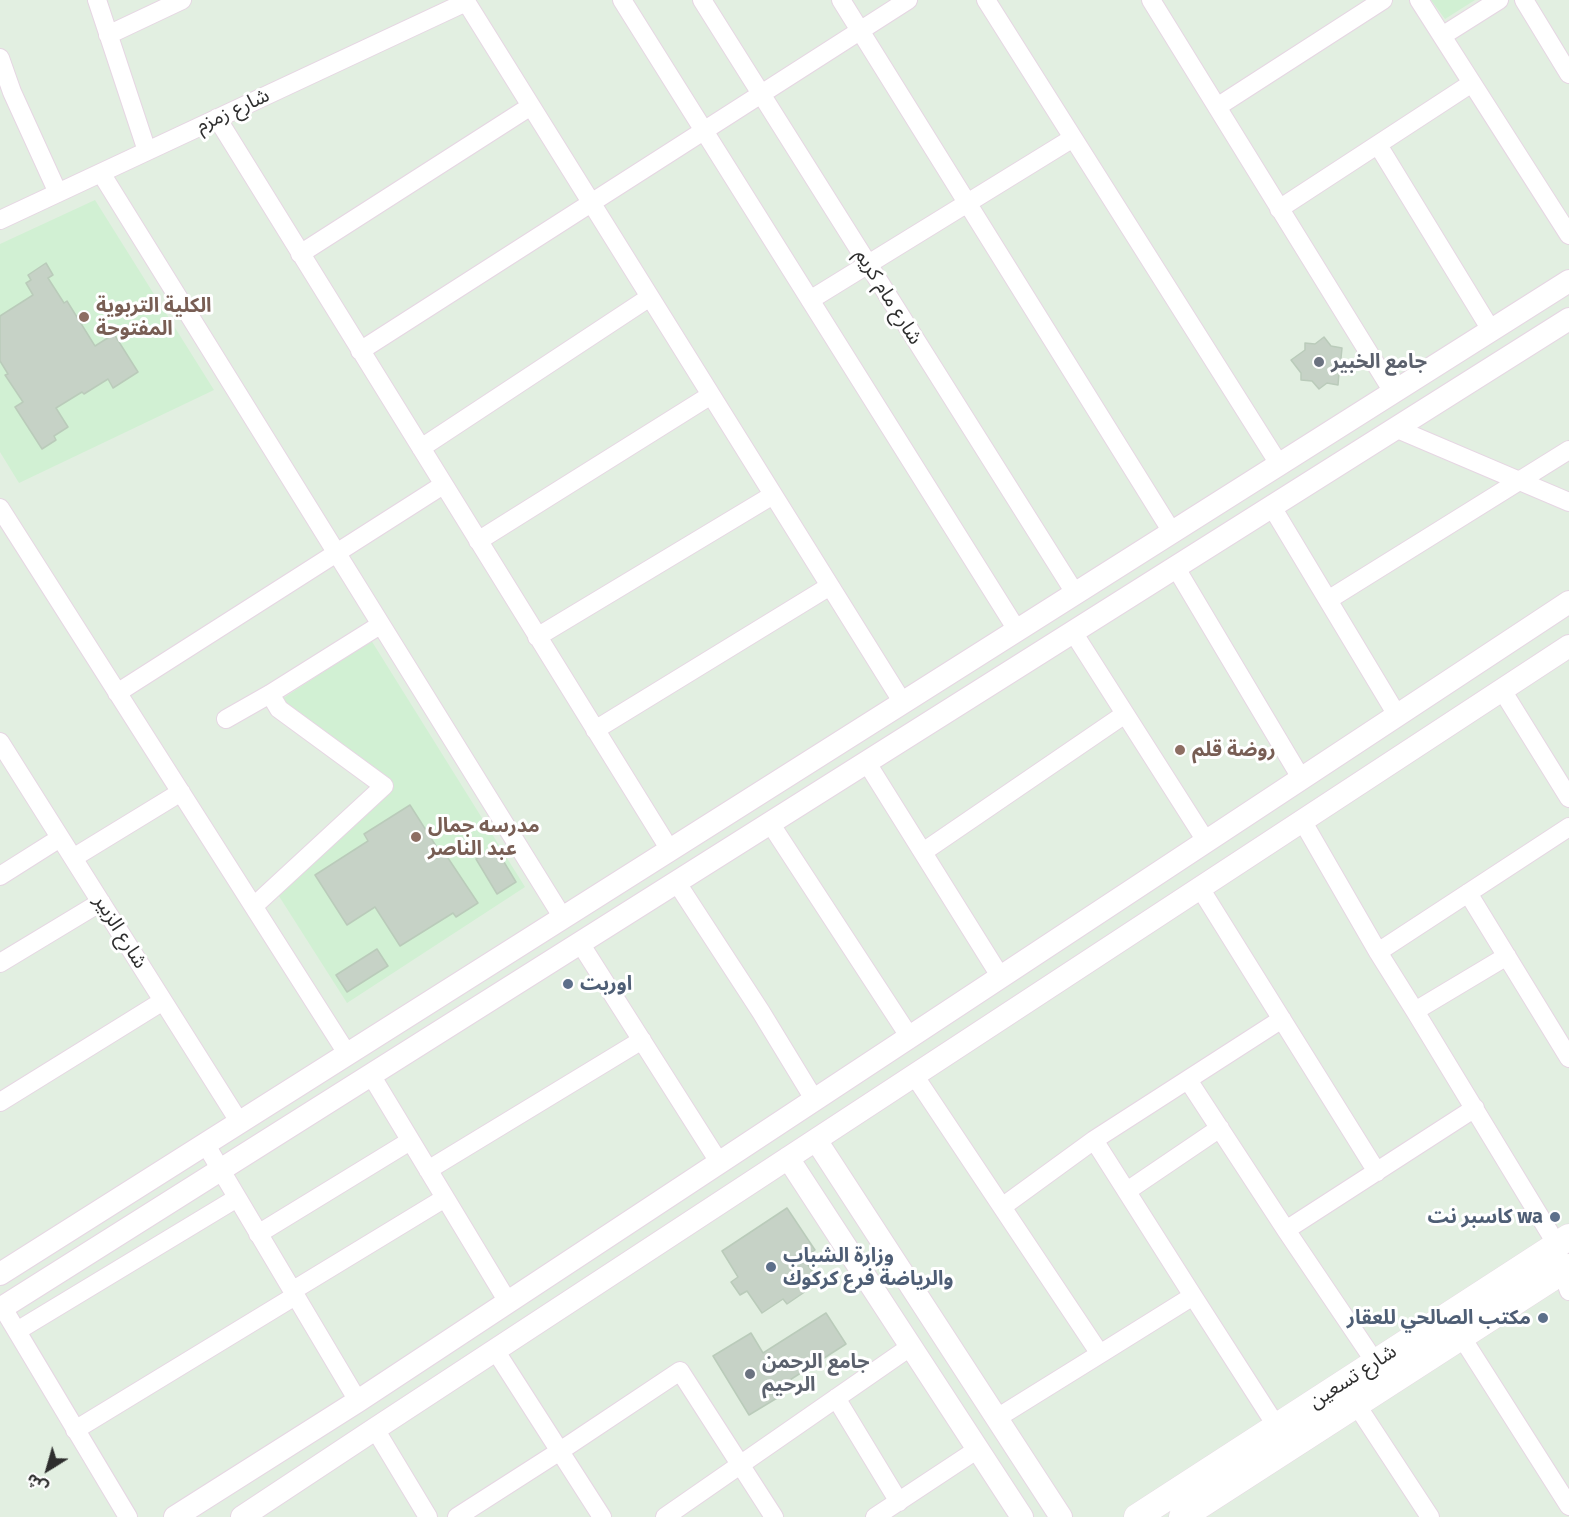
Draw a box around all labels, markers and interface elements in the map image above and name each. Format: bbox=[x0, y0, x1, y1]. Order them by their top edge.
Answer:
street label: شارع زمزم bbox=[193, 84, 273, 138]
street label: شارع مام كريم bbox=[849, 245, 927, 349]
place label: الكلية التربوية المفتوحة bbox=[96, 294, 212, 341]
marker: الكلية التربوية المفتوحة bbox=[77, 310, 91, 324]
place label: جامع الخبير bbox=[1331, 350, 1427, 374]
marker: جامع الخبير bbox=[1312, 355, 1326, 369]
place label: روضة قلم bbox=[1192, 738, 1276, 762]
marker: روضة قلم bbox=[1173, 743, 1187, 757]
place label: مدرسه جمال عبد الناصر bbox=[428, 814, 540, 861]
marker: مدرسه جمال عبد الناصر bbox=[409, 830, 423, 844]
street label: شارع الزبير bbox=[88, 891, 152, 973]
place label: اوربت bbox=[580, 972, 632, 996]
marker: اوربت bbox=[561, 977, 575, 991]
place label: كاسبر نت wa bbox=[1428, 1205, 1543, 1229]
marker: كاسبر نت wa bbox=[1548, 1210, 1562, 1224]
place label: وزارة الشباب والرياضة فرع كركوك bbox=[783, 1244, 953, 1291]
marker: وزارة الشباب والرياضة فرع كركوك bbox=[764, 1260, 778, 1274]
place label: مكتب الصالحي للعقار bbox=[1347, 1306, 1531, 1330]
marker: مكتب الصالحي للعقار bbox=[1536, 1311, 1550, 1325]
street label: شارع تسعين bbox=[1305, 1340, 1401, 1414]
place label: جامع الرحمن الرحيم bbox=[762, 1350, 869, 1397]
marker: جامع الرحمن الرحيم bbox=[743, 1367, 757, 1381]
north arrow bbox=[18, 1439, 78, 1499]
text: ش bbox=[22, 1470, 51, 1498]

